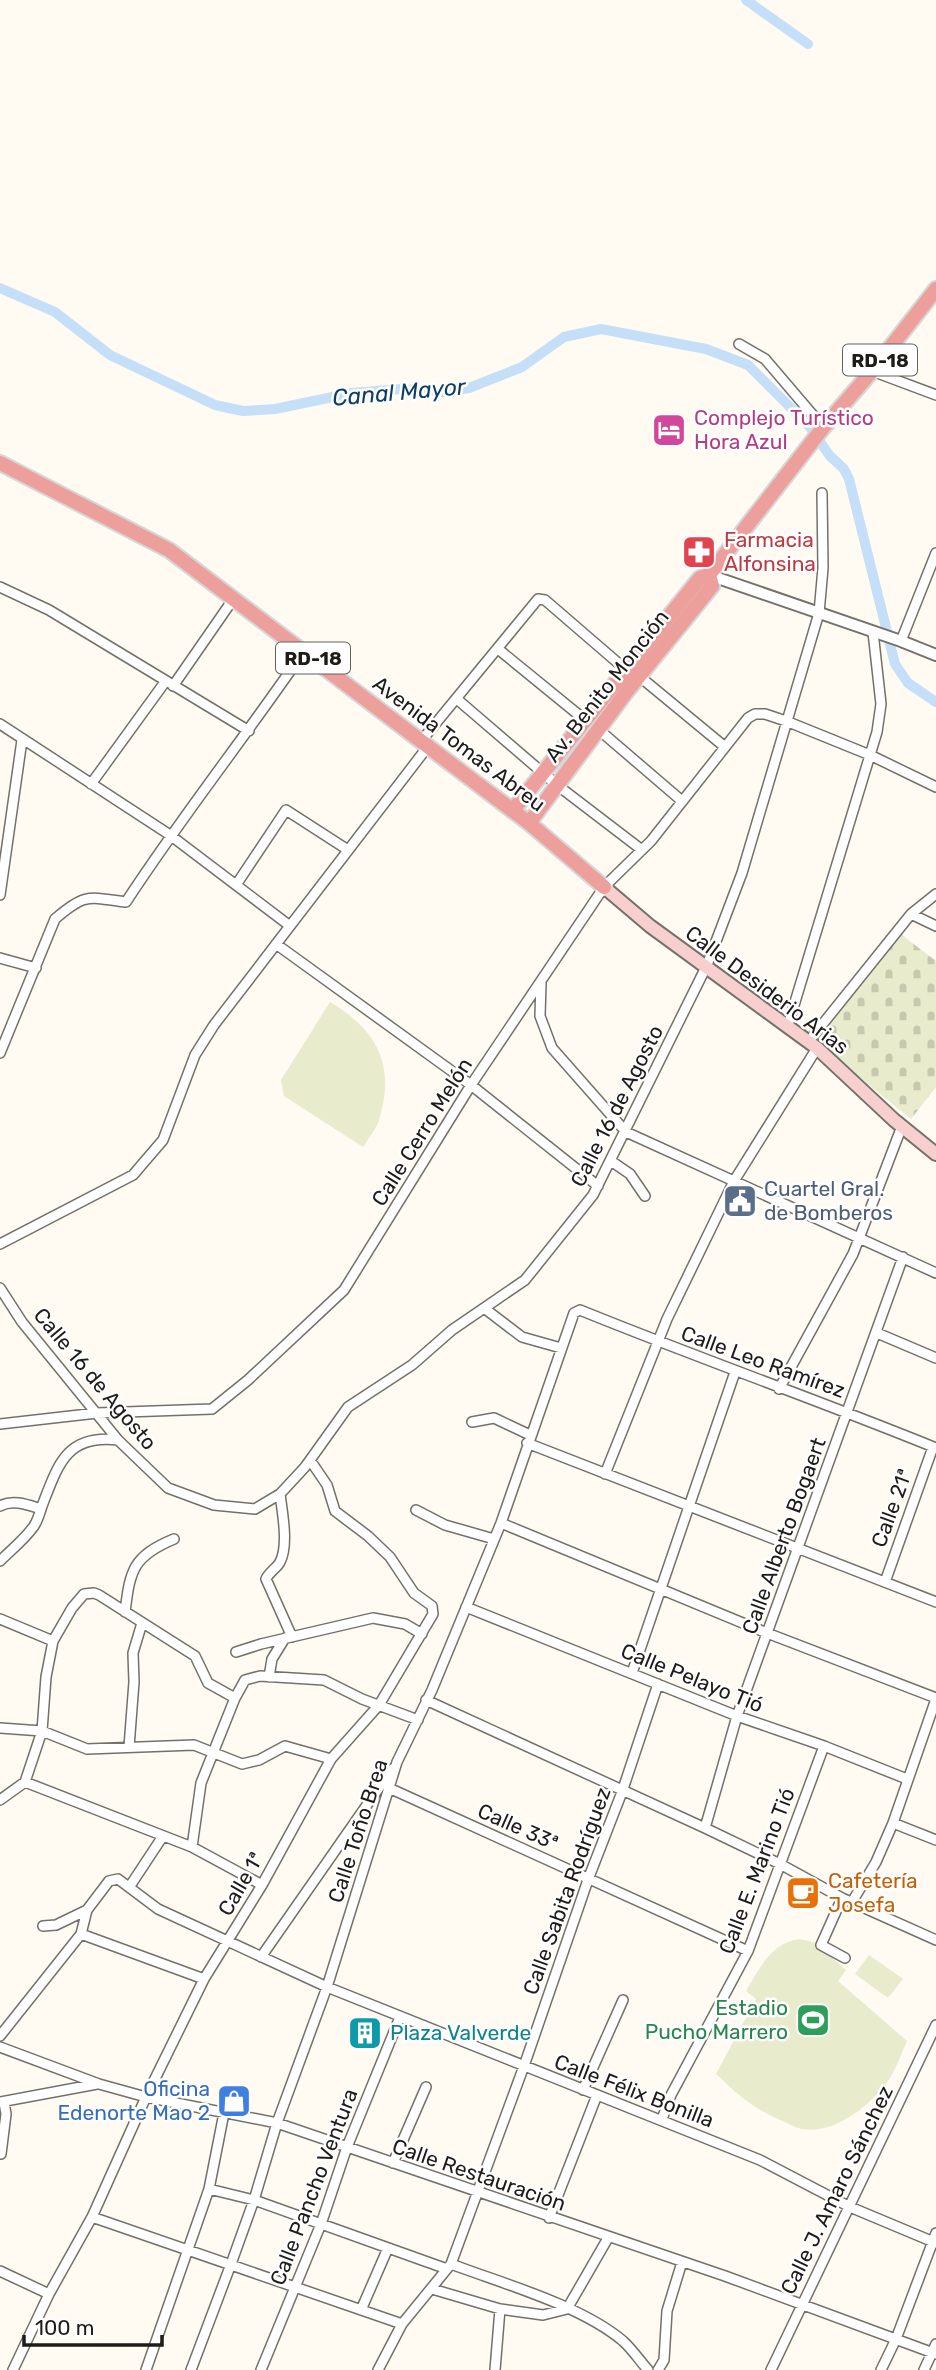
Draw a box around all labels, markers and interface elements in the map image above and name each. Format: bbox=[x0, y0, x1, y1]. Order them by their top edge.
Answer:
road number: RD-18 bbox=[843, 344, 917, 376]
water label: Canal Mayor bbox=[331, 372, 468, 412]
place label: Complejo Turístico Hora Azul bbox=[694, 405, 874, 454]
hotel icon: Complejo Turístico Hora Azul bbox=[650, 411, 688, 449]
place label: Farmacia Alfonsina bbox=[724, 527, 816, 576]
pharmacy icon: Farmacia Alfonsina bbox=[680, 533, 718, 571]
street label: Av. Benito Monción bbox=[539, 605, 674, 767]
road number: RD-18 bbox=[276, 642, 350, 674]
street label: Avenida Tomas Abreu bbox=[368, 671, 550, 817]
street label: Calle Desiderio Arias bbox=[681, 920, 854, 1059]
street label: Calle 16 de Agosto bbox=[565, 1021, 668, 1191]
street label: Calle Cerro Melón bbox=[366, 1053, 477, 1210]
place label: Cuartel Gral. de Bomberos bbox=[764, 1176, 893, 1225]
public building icon: Cuartel Gral. de Bomberos bbox=[721, 1182, 759, 1220]
street label: Calle 16 de Agosto bbox=[29, 1303, 162, 1455]
street label: Calle Leo Ramírez bbox=[678, 1320, 849, 1403]
street label: Calle Alberto Bogaert bbox=[736, 1434, 831, 1637]
street label: Calle 21ª bbox=[866, 1465, 917, 1550]
street label: Calle Pelayo Tió bbox=[617, 1638, 767, 1717]
street label: Calle Toño Brea bbox=[323, 1756, 393, 1906]
street label: Calle Sabita Rodríguez bbox=[517, 1784, 616, 1998]
street label: Calle E. Marino Tió bbox=[713, 1784, 800, 1957]
street label: Calle 33ª bbox=[474, 1798, 562, 1855]
street label: Calle 1ª bbox=[212, 1847, 269, 1920]
place label: Cafetería Josefa bbox=[828, 1868, 918, 1917]
cafe icon: Cafetería Josefa bbox=[784, 1874, 822, 1912]
place label: Estadio Pucho Marrero bbox=[645, 1995, 788, 2044]
sports icon: Estadio Pucho Marrero bbox=[794, 2001, 832, 2039]
building icon: Plaza Valverde bbox=[346, 2014, 384, 2052]
place label: Plaza Valverde bbox=[390, 2020, 531, 2045]
street label: Calle Félix Bonilla bbox=[551, 2049, 717, 2132]
place label: Oficina Edenorte Mao 2 bbox=[57, 2076, 210, 2125]
street label: Calle J. Amaro Sánchez bbox=[775, 2081, 898, 2298]
shop icon: Oficina Edenorte Mao 2 bbox=[215, 2082, 253, 2120]
street label: Calle Pancho Ventura bbox=[264, 2085, 363, 2289]
street label: Calle Restauración bbox=[389, 2133, 569, 2216]
scale bar bbox=[24, 2304, 163, 2348]
text: 100 m bbox=[35, 2315, 94, 2340]

